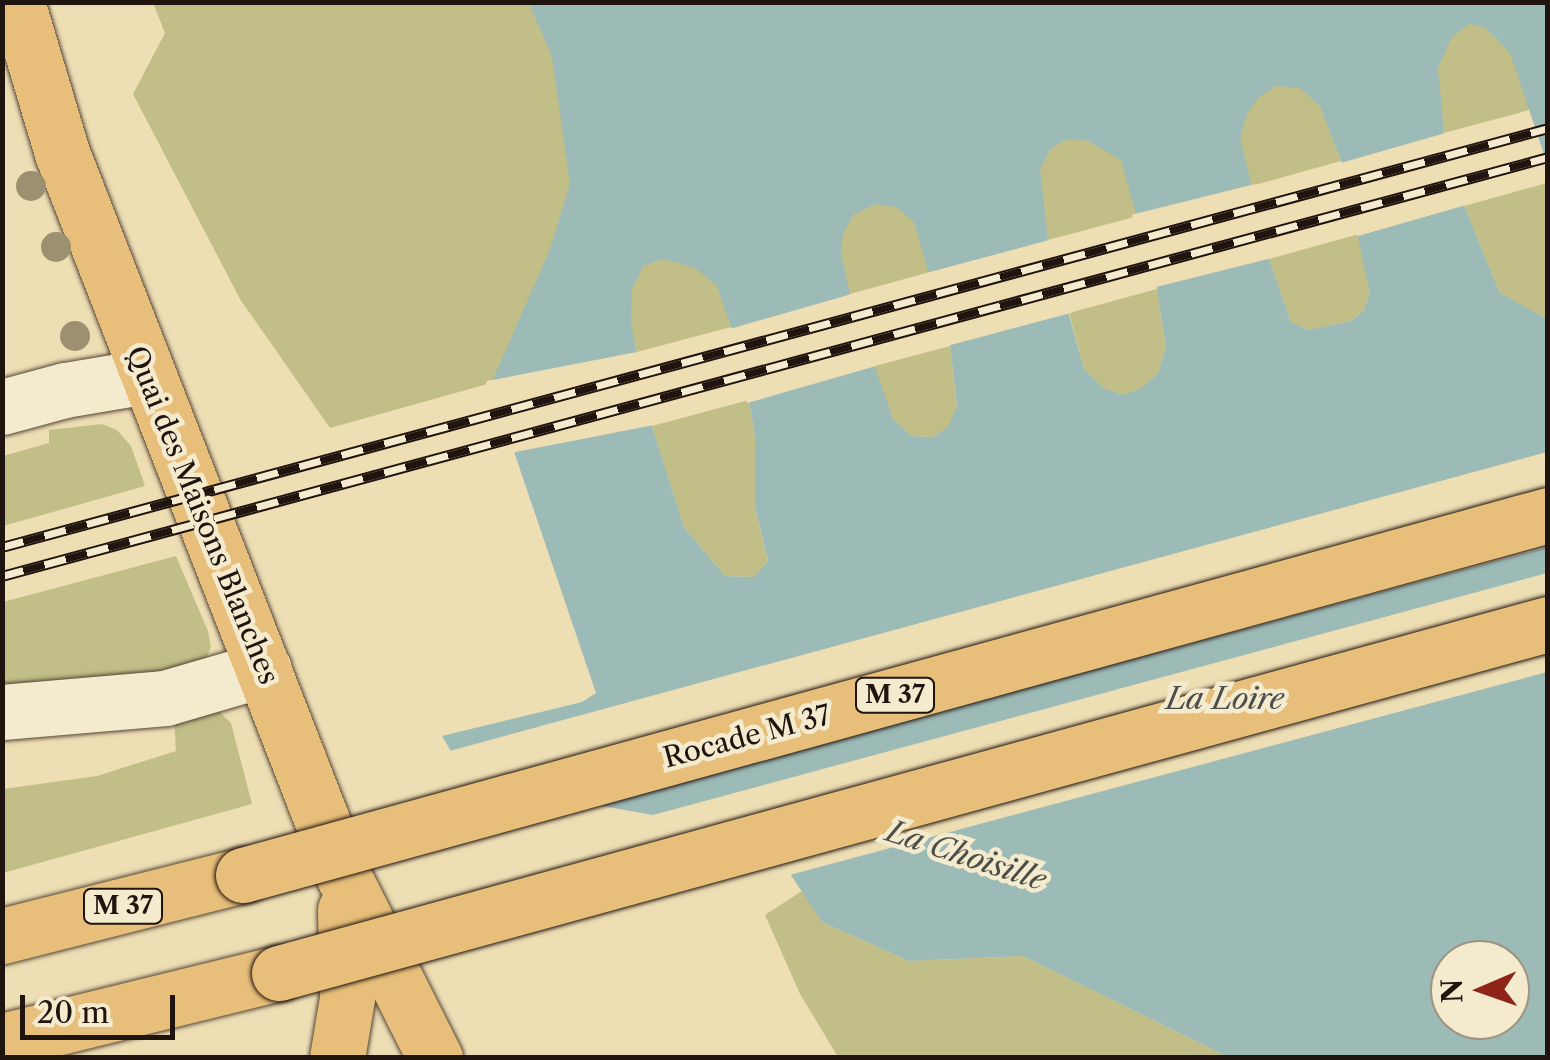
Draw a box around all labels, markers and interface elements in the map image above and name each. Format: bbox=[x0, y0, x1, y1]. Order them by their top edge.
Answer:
street label: Quai des Maisons Blanches bbox=[120, 341, 286, 689]
road number: M 37 bbox=[855, 675, 935, 715]
water label: La Loire bbox=[1166, 681, 1284, 717]
street label: Rocade M 37 bbox=[660, 698, 834, 774]
water label: La Choisille bbox=[882, 813, 1050, 899]
road number: M 37 bbox=[83, 886, 163, 926]
north arrow bbox=[1430, 940, 1530, 1040]
scale bar bbox=[25, 975, 180, 1037]
text: N bbox=[1435, 978, 1469, 1004]
text: 20 m bbox=[37, 994, 109, 1031]

